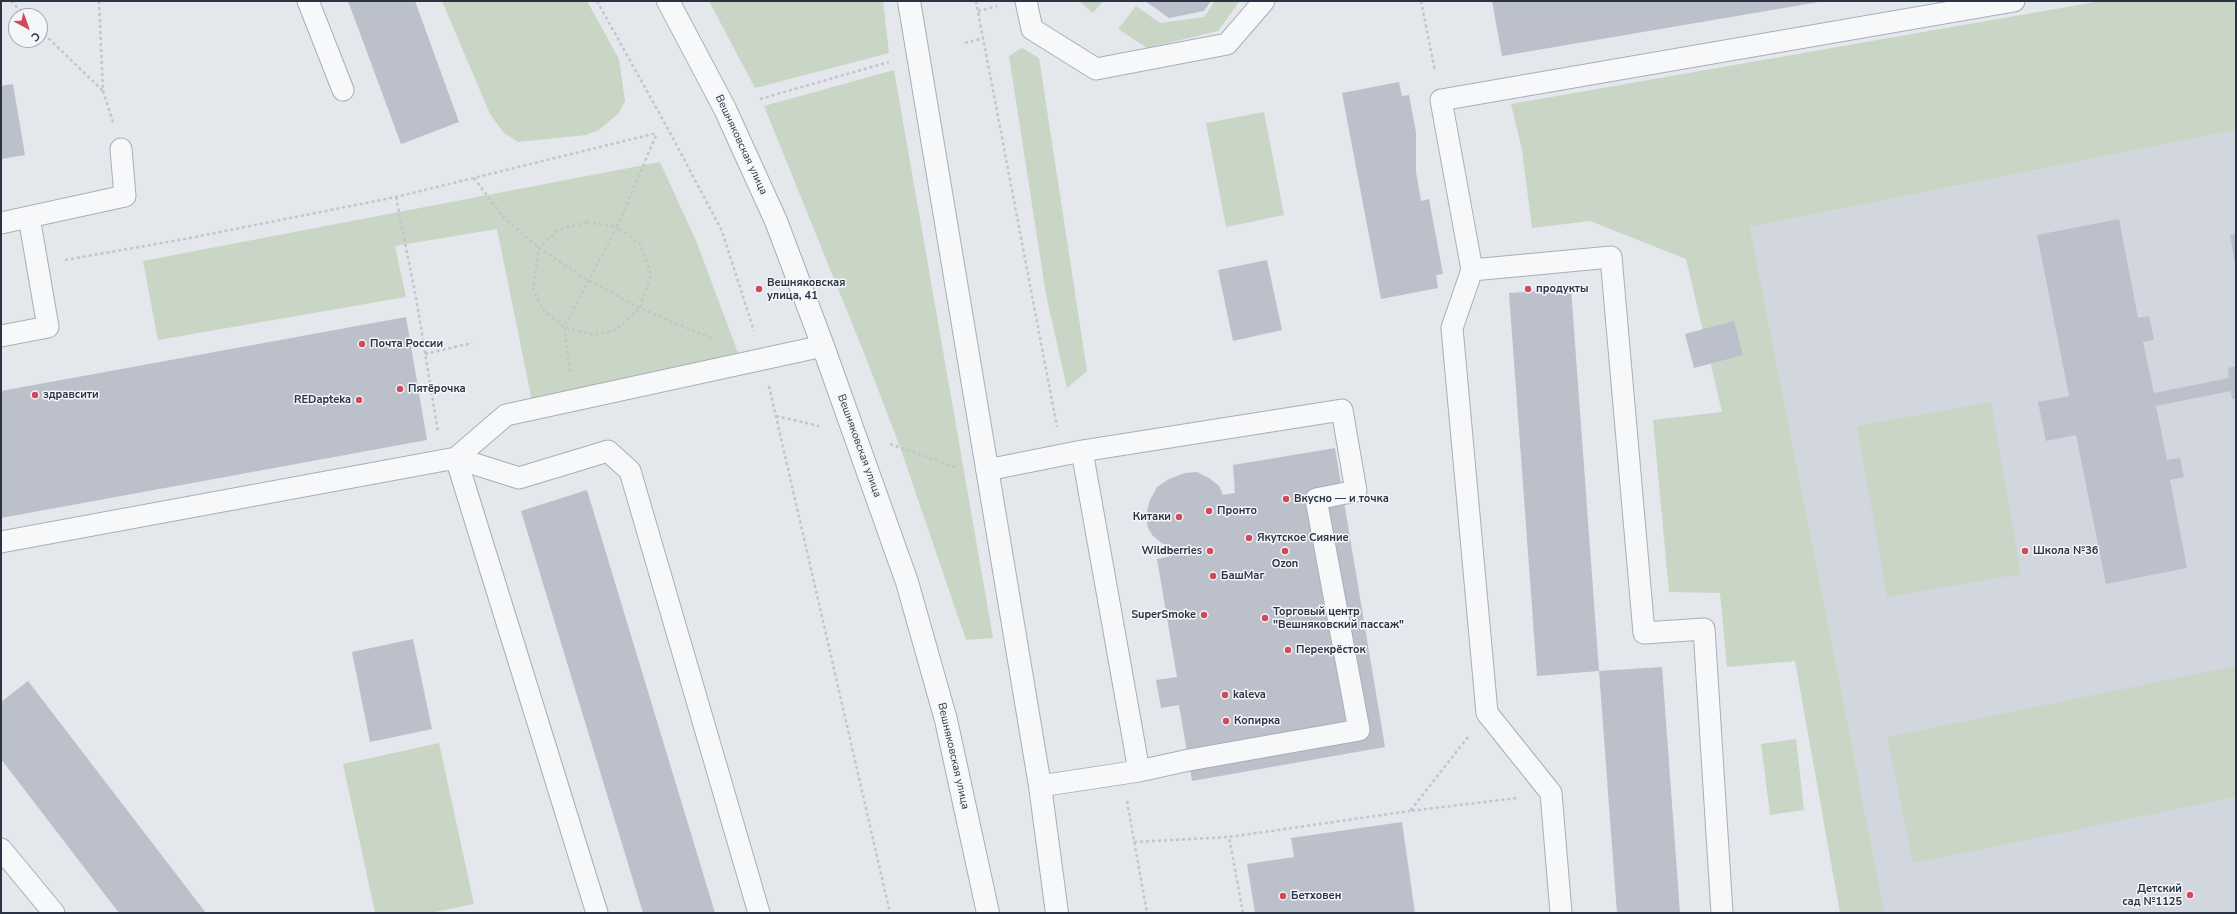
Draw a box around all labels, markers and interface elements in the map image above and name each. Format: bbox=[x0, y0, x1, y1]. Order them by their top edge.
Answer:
north arrow bbox=[8, 8, 48, 48]
text: С bbox=[28, 29, 43, 45]
street label: Вешняковская улица bbox=[712, 93, 770, 197]
place label: Вешняковская улица, 41 bbox=[767, 276, 845, 302]
place label: продукты bbox=[1536, 282, 1589, 296]
marker: Вешняковская улица, 41 bbox=[754, 284, 764, 294]
marker: продукты bbox=[1523, 284, 1533, 294]
place label: Почта России bbox=[370, 337, 443, 351]
marker: Почта России bbox=[357, 339, 367, 349]
place label: Пятёрочка bbox=[408, 382, 466, 396]
marker: Пятёрочка bbox=[395, 384, 405, 394]
place label: здравсити bbox=[43, 388, 99, 402]
marker: здравсити bbox=[30, 390, 40, 400]
place label: REDapteka bbox=[294, 393, 351, 407]
street label: Вешняковская улица bbox=[834, 393, 884, 499]
marker: REDapteka bbox=[354, 395, 364, 405]
place label: Вкусно — и точка bbox=[1294, 492, 1389, 506]
marker: Вкусно — и точка bbox=[1281, 494, 1291, 504]
place label: Пронто bbox=[1217, 504, 1257, 518]
marker: Пронто bbox=[1204, 506, 1214, 516]
place label: Китаки bbox=[1133, 510, 1171, 524]
marker: Китаки bbox=[1174, 512, 1184, 522]
place label: Якутское Сияние bbox=[1257, 531, 1349, 545]
marker: Якутское Сияние bbox=[1244, 533, 1254, 543]
place label: Wildberries bbox=[1142, 544, 1202, 558]
place label: Школа №36 bbox=[2033, 544, 2098, 558]
marker: Wildberries bbox=[1205, 546, 1215, 556]
marker: Ozon bbox=[1280, 546, 1290, 556]
marker: Школа №36 bbox=[2020, 546, 2030, 556]
place label: Ozon bbox=[1272, 557, 1298, 571]
place label: БашМаг bbox=[1221, 569, 1264, 583]
marker: БашМаг bbox=[1208, 571, 1218, 581]
place label: Торговый центр "Вешняковский пассаж" bbox=[1273, 605, 1404, 631]
place label: SuperSmoke bbox=[1131, 608, 1196, 622]
marker: SuperSmoke bbox=[1199, 610, 1209, 620]
marker: Торговый центр "Вешняковский пассаж" bbox=[1260, 613, 1270, 623]
place label: Перекрёсток bbox=[1296, 643, 1366, 657]
marker: Перекрёсток bbox=[1283, 645, 1293, 655]
place label: kaleva bbox=[1233, 688, 1266, 702]
marker: kaleva bbox=[1220, 690, 1230, 700]
street label: Вешняковская улица bbox=[934, 701, 972, 811]
place label: Копирка bbox=[1234, 714, 1280, 728]
marker: Копирка bbox=[1221, 716, 1231, 726]
place label: Детский сад №1125 bbox=[2122, 882, 2182, 908]
place label: Бетховен bbox=[1291, 889, 1341, 903]
marker: Детский сад №1125 bbox=[2185, 890, 2195, 900]
marker: Бетховен bbox=[1278, 891, 1288, 901]

